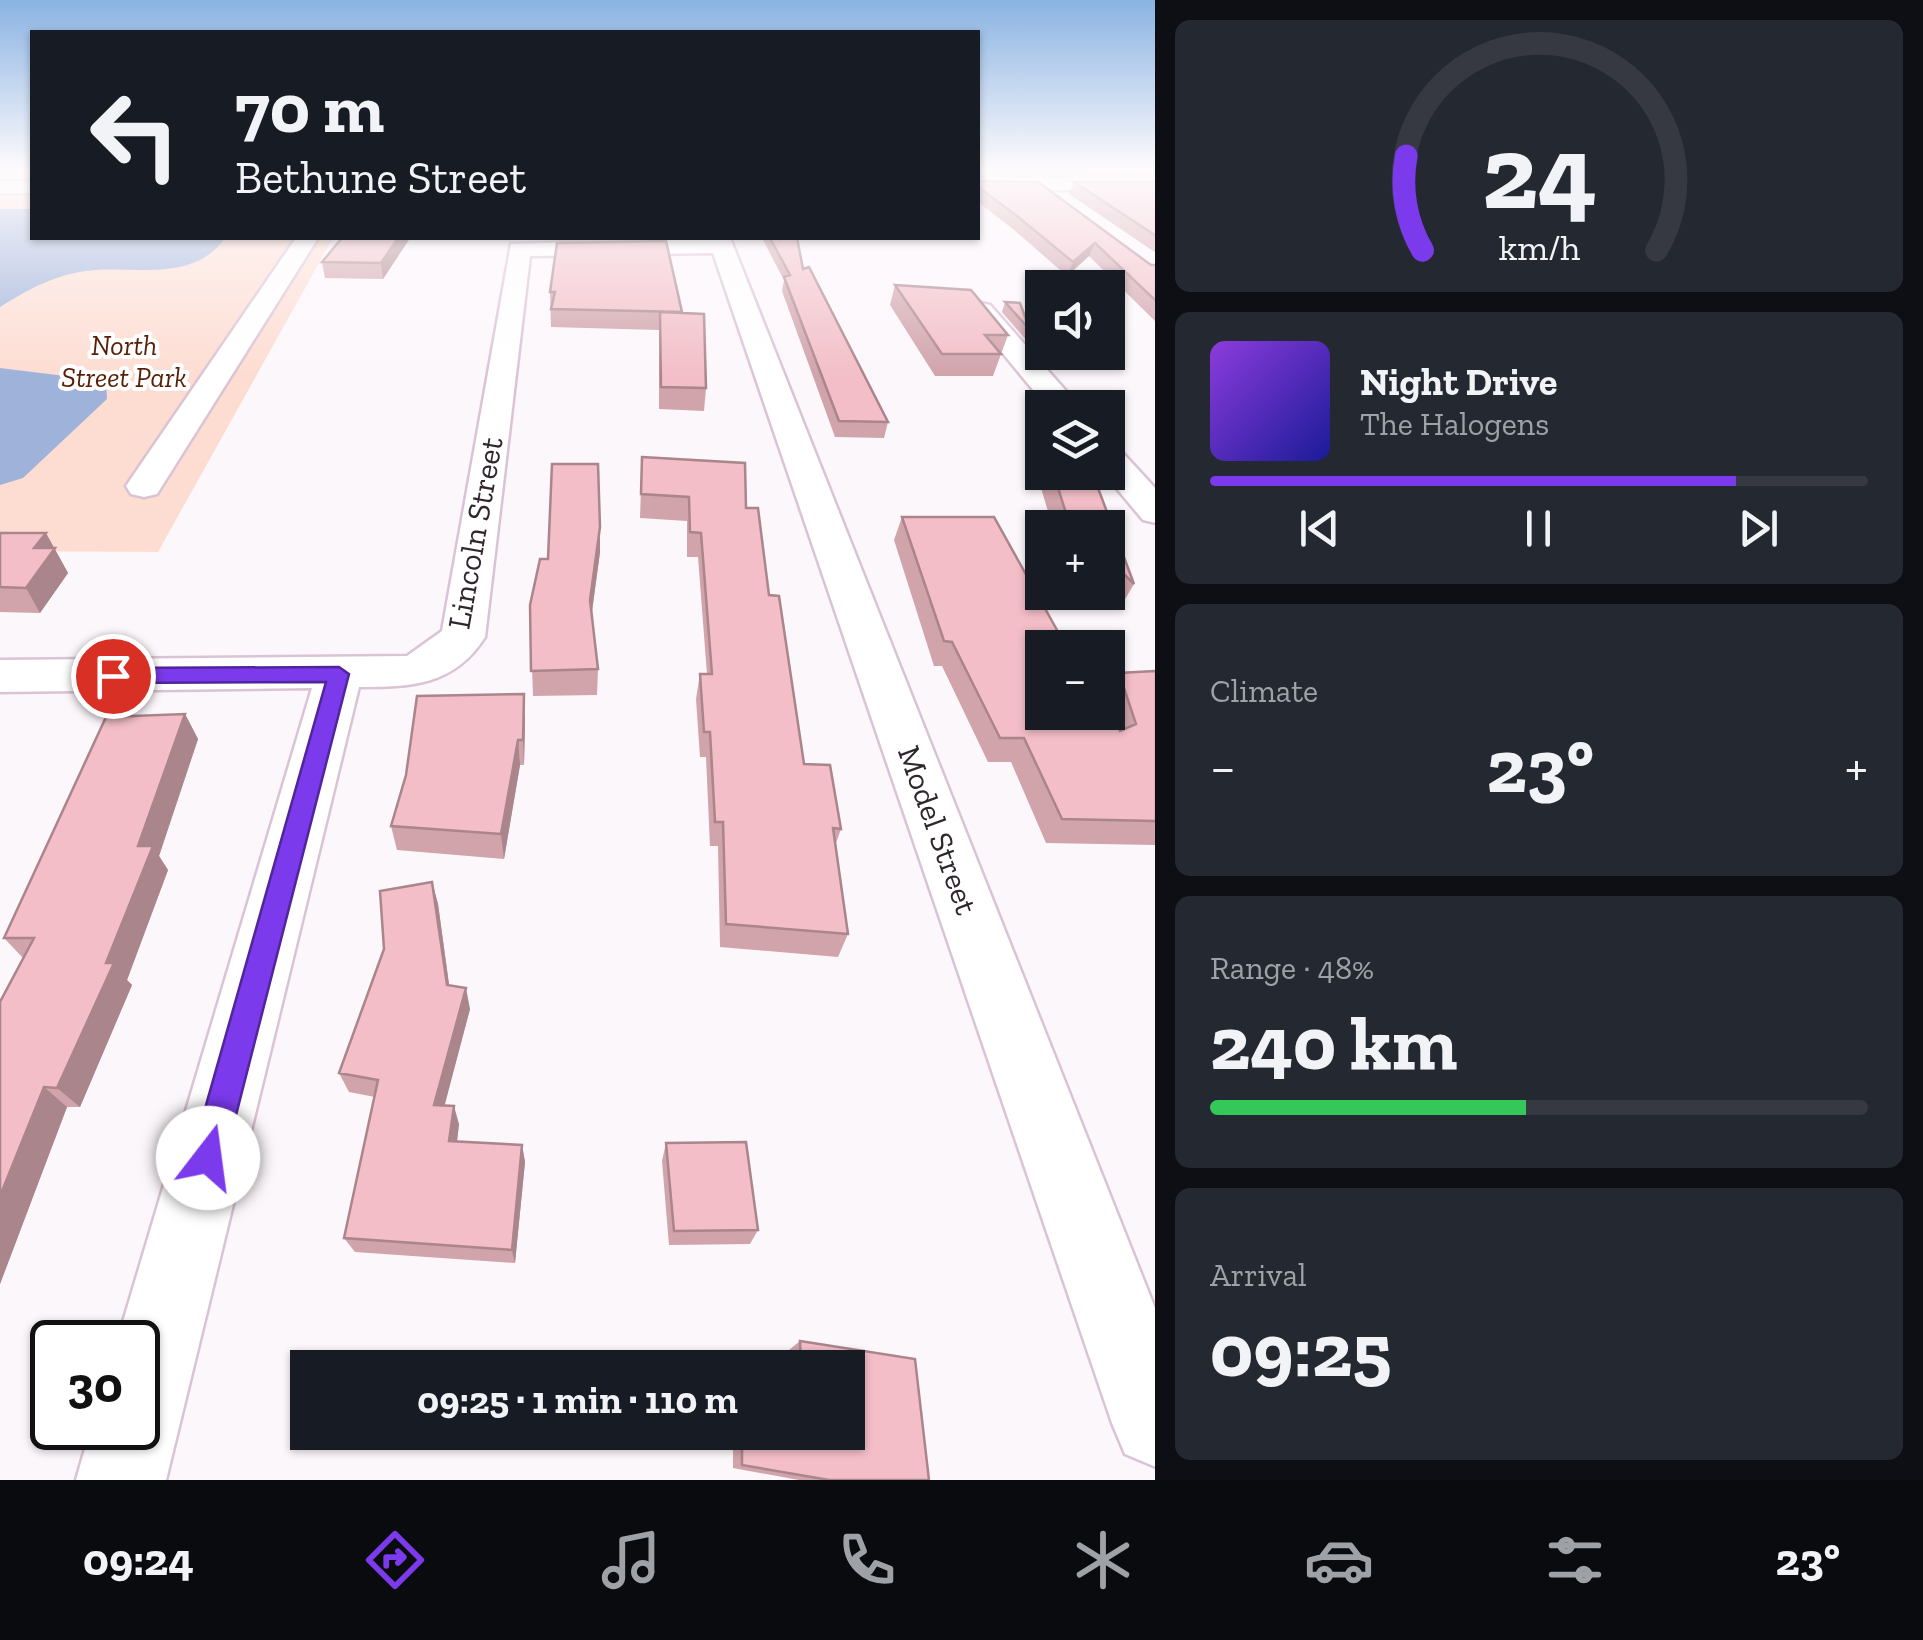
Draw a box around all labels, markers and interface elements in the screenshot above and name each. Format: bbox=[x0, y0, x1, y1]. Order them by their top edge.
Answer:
text: 70 m bbox=[235, 66, 384, 150]
icon: left bbox=[70, 70, 200, 200]
text: 24 bbox=[1481, 110, 1597, 235]
text: Bethune Street bbox=[235, 151, 526, 205]
text: km/h bbox=[1498, 226, 1580, 269]
map controls bbox=[1025, 270, 1125, 730]
button: sound bbox=[1025, 270, 1125, 370]
park label: North Street Park bbox=[61, 329, 187, 394]
text: Night Drive bbox=[1360, 359, 1557, 405]
button: layers bbox=[1025, 390, 1125, 490]
text: The Halogens bbox=[1360, 405, 1549, 443]
street label: Lincoln Street bbox=[439, 434, 511, 632]
icon: previous bbox=[1292, 501, 1347, 556]
icon: pause bbox=[1511, 501, 1566, 556]
icon: next bbox=[1731, 501, 1786, 556]
button: + bbox=[1025, 510, 1125, 610]
button: − bbox=[1025, 630, 1125, 730]
pin bbox=[71, 634, 156, 719]
icon: arrive bbox=[86, 649, 141, 704]
text: Climate bbox=[1210, 672, 1318, 710]
text: 23° bbox=[1487, 721, 1594, 811]
text: − bbox=[1210, 734, 1236, 800]
text: + bbox=[1845, 734, 1868, 800]
street label: Model Street bbox=[890, 741, 986, 920]
text: Range · 48% bbox=[1210, 949, 1374, 987]
text: 240 km bbox=[1210, 998, 1457, 1088]
position arrow bbox=[156, 1106, 260, 1210]
text: Arrival bbox=[1210, 1256, 1306, 1294]
text: 09:25 bbox=[1210, 1305, 1391, 1395]
speed limit sign: 30 bbox=[30, 1320, 160, 1450]
text: 09:25 · 1 min · 110 m bbox=[417, 1377, 738, 1423]
icon: directions bbox=[360, 1525, 430, 1595]
icon: music bbox=[596, 1525, 666, 1595]
icon: phone bbox=[832, 1525, 902, 1595]
icon: climate bbox=[1068, 1525, 1138, 1595]
icon: car bbox=[1304, 1525, 1374, 1595]
icon: filters bbox=[1540, 1525, 1610, 1595]
text: 09:24 bbox=[83, 1533, 194, 1587]
text: 23° bbox=[1776, 1533, 1840, 1587]

